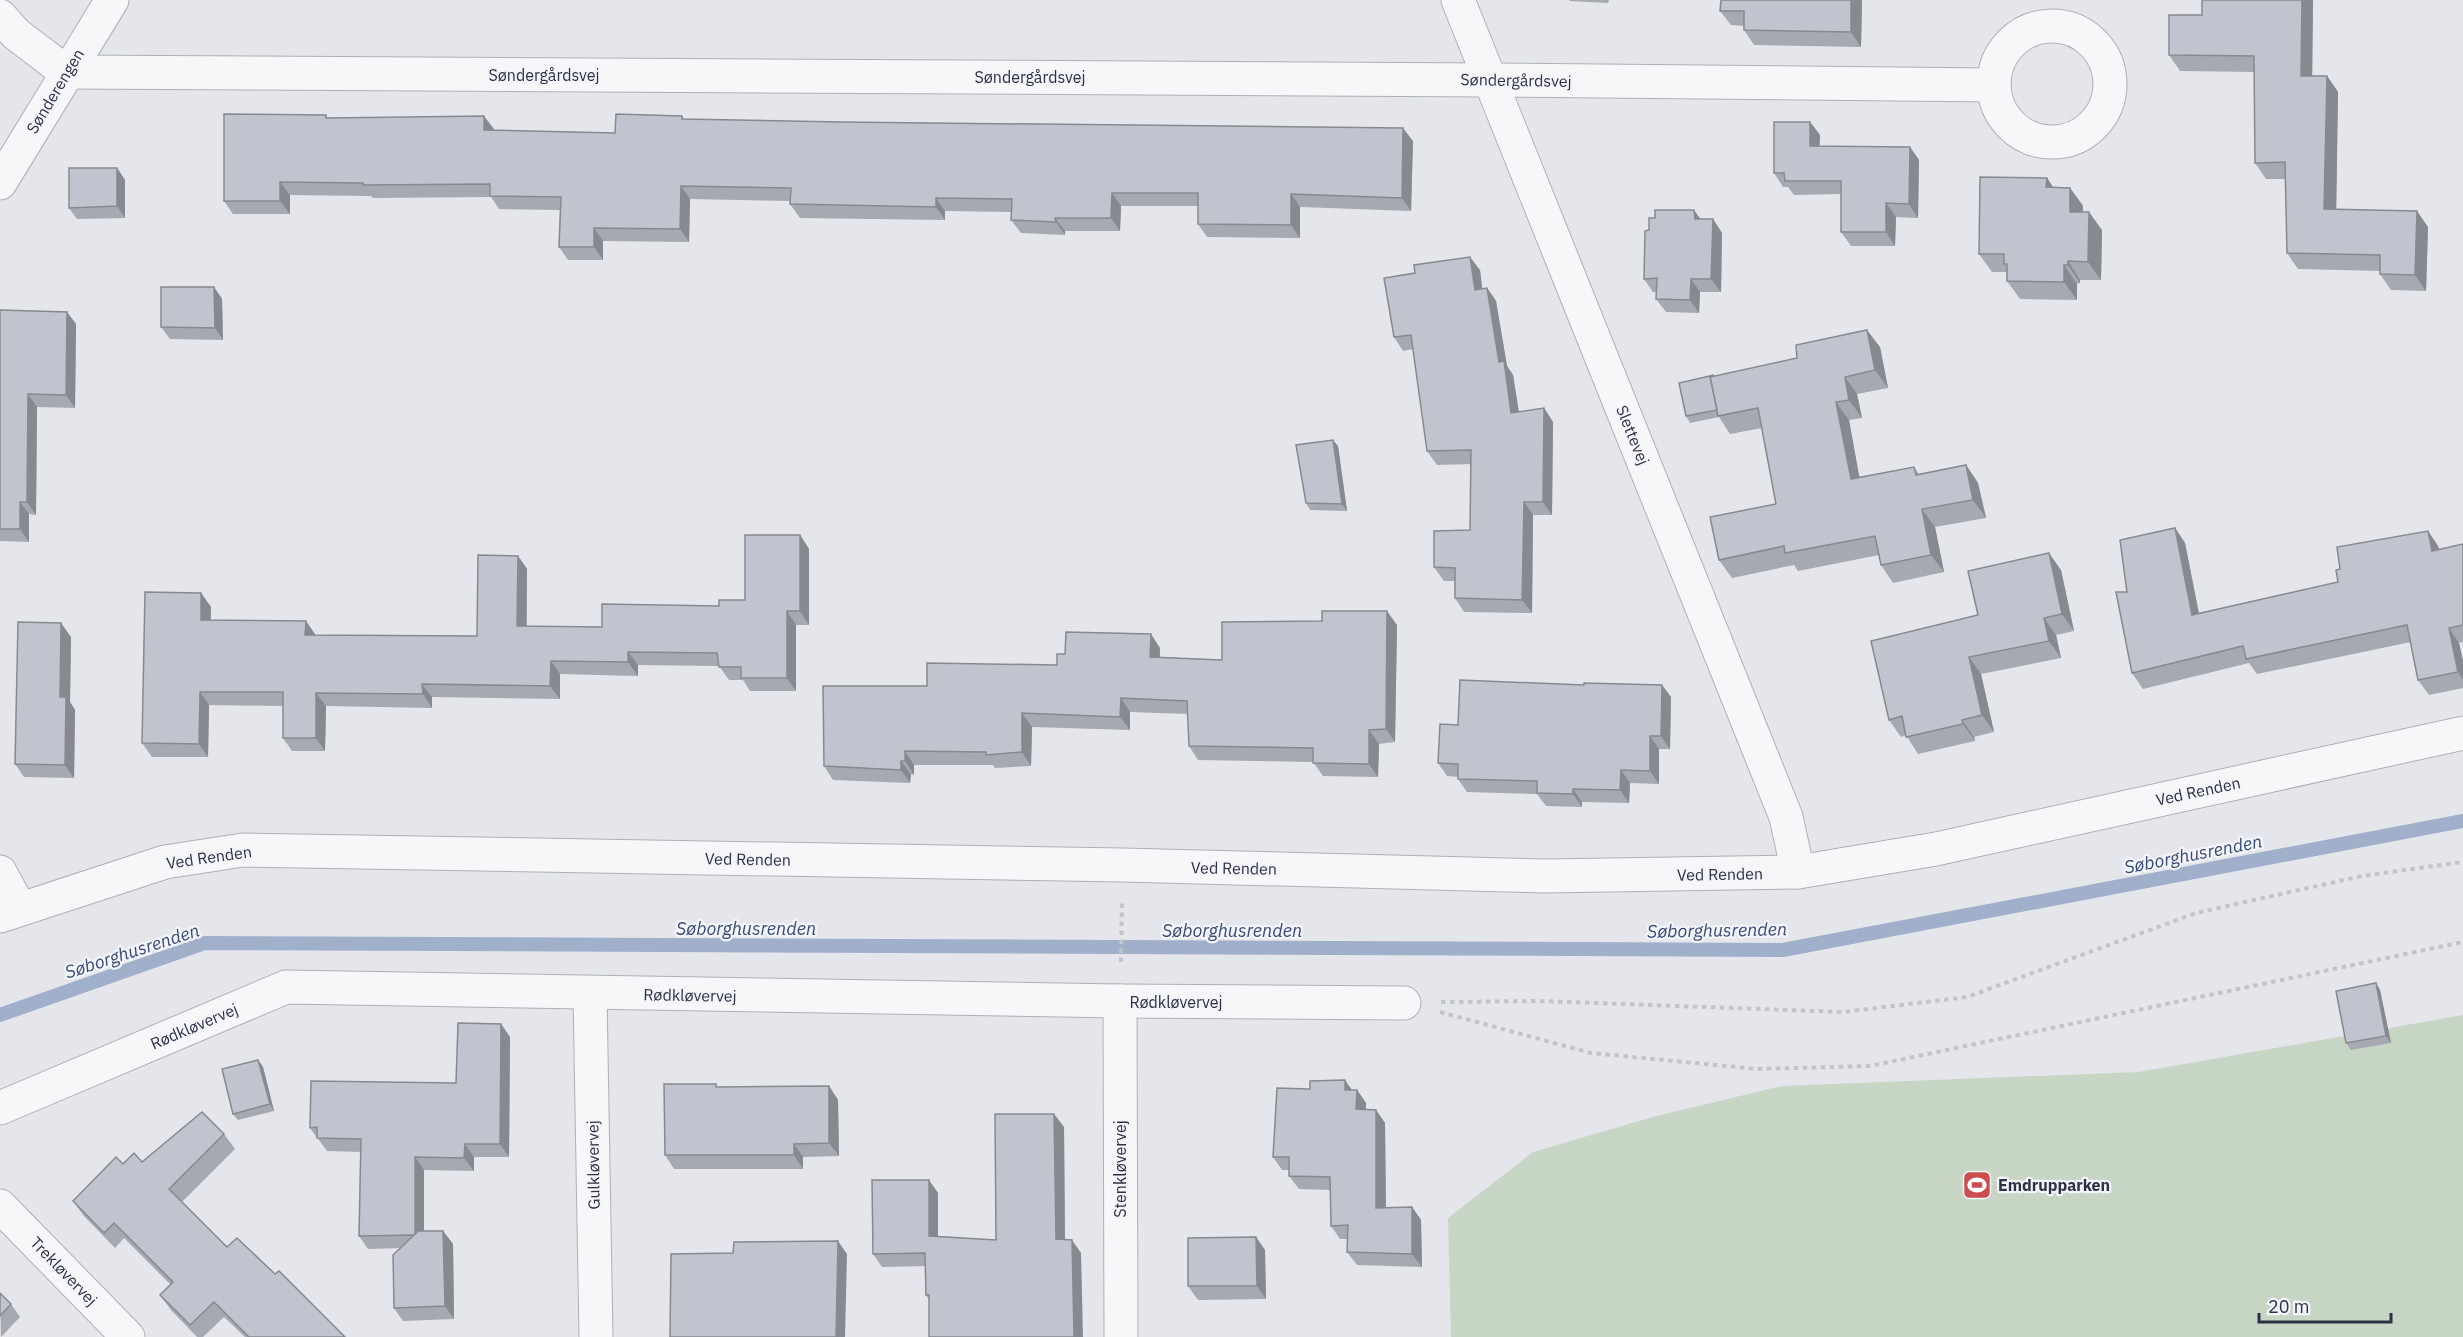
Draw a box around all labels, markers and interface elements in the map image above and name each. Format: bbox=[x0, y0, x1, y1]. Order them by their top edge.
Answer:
street label: Sønderengen bbox=[22, 45, 88, 137]
street label: Søndergårdsvej bbox=[488, 65, 600, 85]
street label: Søndergårdsvej bbox=[974, 67, 1086, 87]
street label: Søndergårdsvej bbox=[1460, 69, 1572, 91]
street label: Slettevej bbox=[1612, 402, 1654, 468]
street label: Ved Renden bbox=[2154, 772, 2242, 810]
water label: Søborghusrenden bbox=[2122, 829, 2264, 879]
street label: Ved Renden bbox=[165, 841, 253, 873]
street label: Ved Renden bbox=[705, 848, 791, 870]
street label: Ved Renden bbox=[1191, 857, 1277, 879]
street label: Ved Renden bbox=[1677, 863, 1763, 885]
water label: Søborghusrenden bbox=[676, 917, 816, 940]
water label: Søborghusrenden bbox=[1647, 917, 1787, 943]
water label: Søborghusrenden bbox=[62, 918, 202, 984]
water label: Søborghusrenden bbox=[1162, 919, 1302, 942]
street label: Rødkløvervej bbox=[643, 984, 737, 1006]
street label: Rødkløvervej bbox=[1129, 992, 1223, 1012]
street label: Rødkløvervej bbox=[147, 999, 241, 1053]
street label: Gulkløvervej bbox=[582, 1120, 604, 1210]
street label: Stenkløvervej bbox=[1110, 1120, 1130, 1218]
sports icon: Emdrupparken bbox=[1961, 1169, 1993, 1201]
place label: Emdrupparken bbox=[1998, 1175, 2110, 1195]
street label: Trekløvervej bbox=[26, 1232, 102, 1310]
scale bar bbox=[2259, 1286, 2391, 1324]
text: 20 m bbox=[2268, 1295, 2310, 1318]

